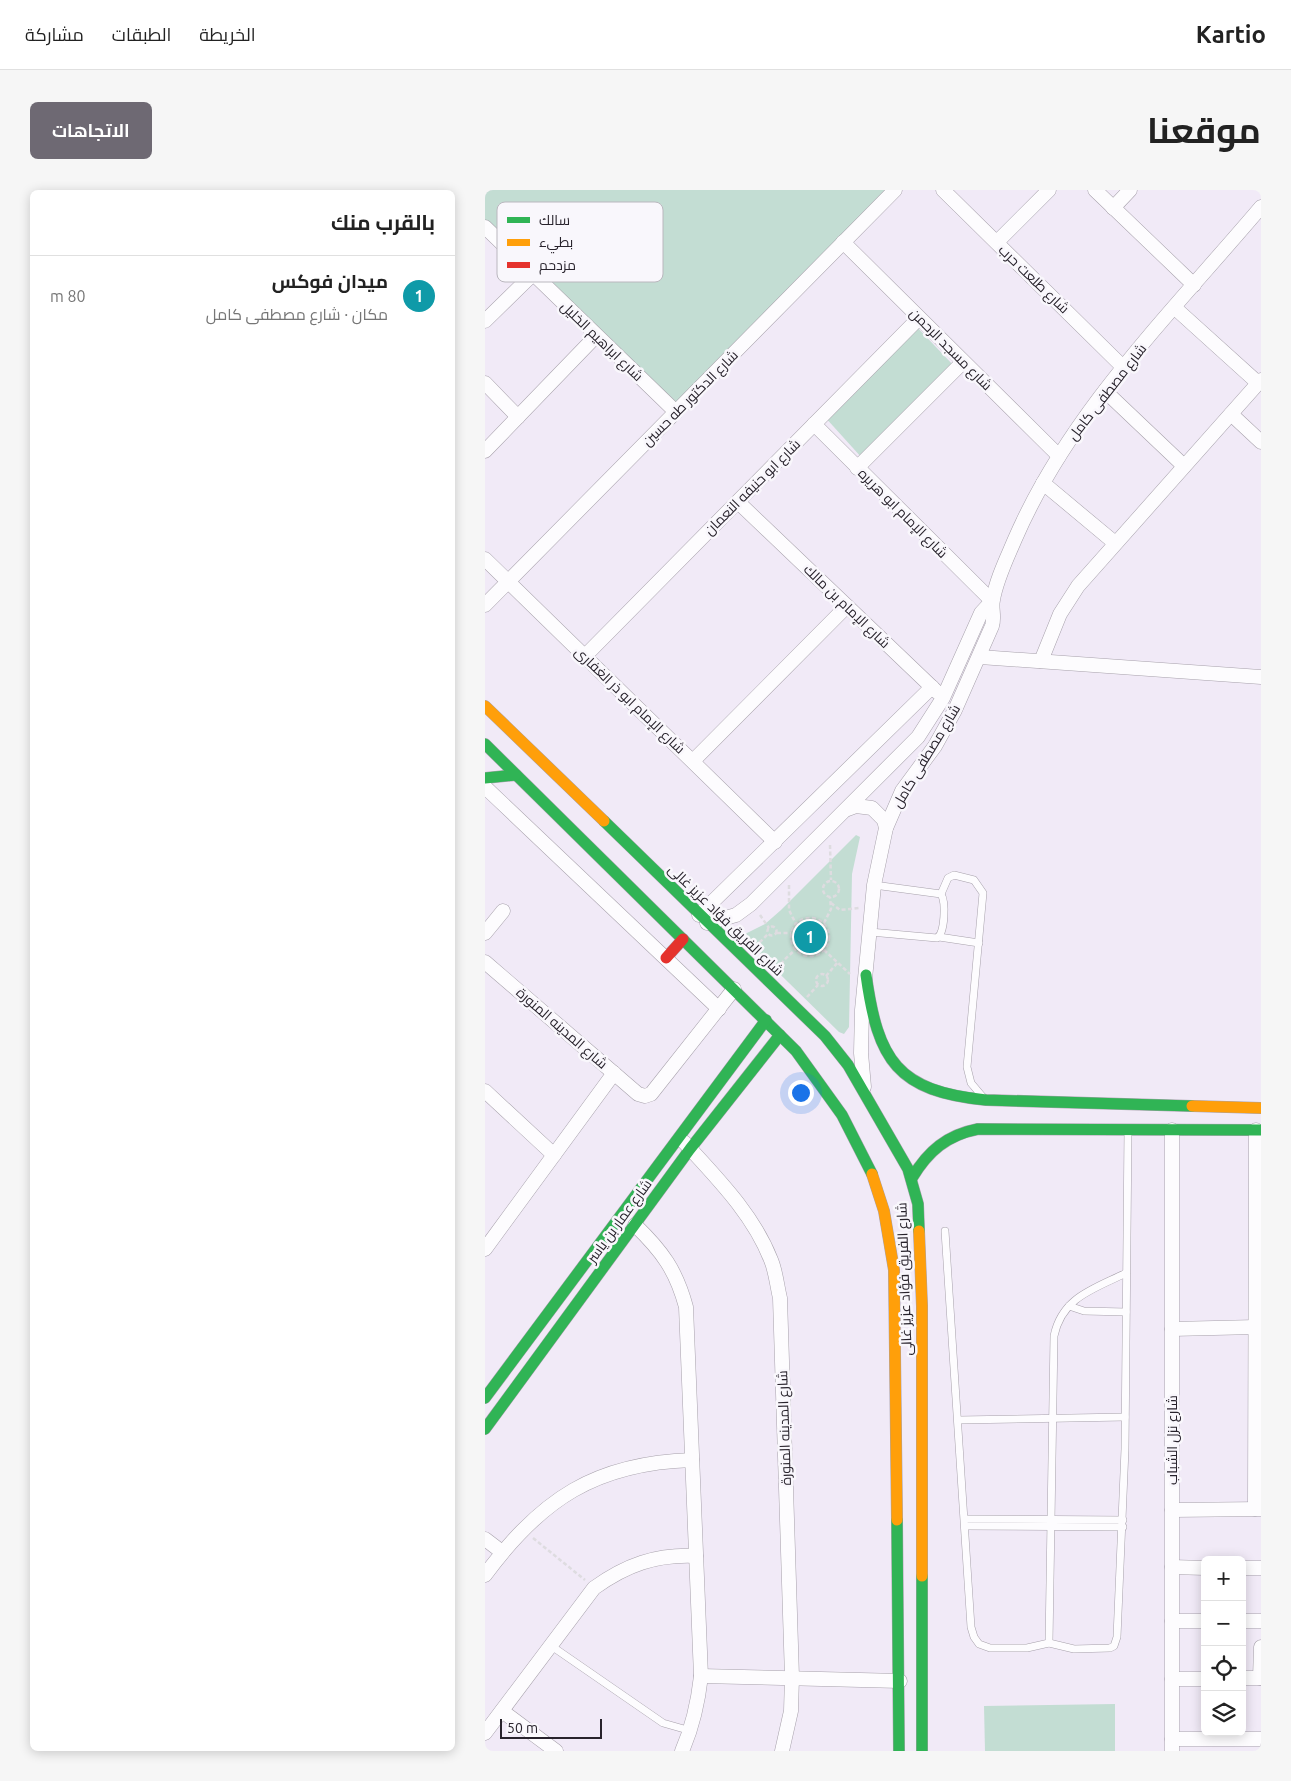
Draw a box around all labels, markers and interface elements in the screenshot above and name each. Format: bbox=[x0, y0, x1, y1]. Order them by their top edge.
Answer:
text: Kartio bbox=[1196, 21, 1266, 48]
text: مشاركة bbox=[25, 24, 84, 44]
text: الطبقات bbox=[112, 24, 171, 44]
text: الخريطة bbox=[199, 24, 256, 44]
button: الاتجاهات bbox=[30, 102, 152, 159]
text: موقعنا bbox=[1147, 110, 1261, 150]
legend bbox=[497, 202, 663, 282]
text: بالقرب منك bbox=[331, 210, 435, 234]
text: سالك bbox=[539, 212, 570, 228]
text: بطيء bbox=[539, 234, 573, 254]
street label: شارع طلعت حرب bbox=[995, 241, 1073, 317]
text: مزدحم bbox=[539, 257, 576, 275]
text: ميدان فوكس bbox=[272, 270, 388, 292]
text: 80 m bbox=[50, 287, 86, 305]
text: 1 bbox=[414, 287, 424, 305]
street label: شارع ابراهيم الخليل bbox=[556, 298, 646, 386]
text: مكان · شارع مصطفى كامل bbox=[206, 305, 388, 323]
street label: شارع مسجد الرحمن bbox=[906, 305, 995, 394]
street label: شارع مصطفى كامل bbox=[1064, 341, 1150, 444]
street label: شارع الدكتور طه حسين bbox=[639, 347, 742, 450]
street label: شارع ابو حنيفه النعمان bbox=[701, 436, 804, 539]
street label: شارع الإمام ابو هريره bbox=[854, 465, 951, 562]
street label: شارع الإمام بن مالك bbox=[799, 561, 893, 653]
street label: شارع الإمام ابو ذر الغفارى bbox=[570, 643, 688, 758]
street label: شارع مصطفى كامل bbox=[889, 701, 964, 811]
street label: شارع الفريق فؤاد عزيز غالى bbox=[665, 861, 787, 980]
pin: 1 bbox=[794, 918, 826, 956]
street label: شارع المدينه المنورة bbox=[513, 984, 611, 1073]
your location bbox=[788, 1080, 814, 1106]
street label: شارع عمار بن ياسر bbox=[583, 1176, 655, 1267]
street label: شارع الفريق فؤاد عزيز غالى bbox=[893, 1202, 916, 1356]
street label: شارع المدينه المنورة bbox=[774, 1370, 795, 1486]
street label: شارع نزل الشباب bbox=[1164, 1395, 1181, 1485]
map controls bbox=[1201, 1556, 1246, 1736]
button: + bbox=[1201, 1556, 1246, 1601]
button: − bbox=[1201, 1601, 1246, 1646]
button: locate bbox=[1201, 1646, 1246, 1691]
button: layers bbox=[1201, 1691, 1246, 1736]
scale bar bbox=[500, 1716, 603, 1739]
text: 50 m bbox=[507, 1720, 538, 1736]

